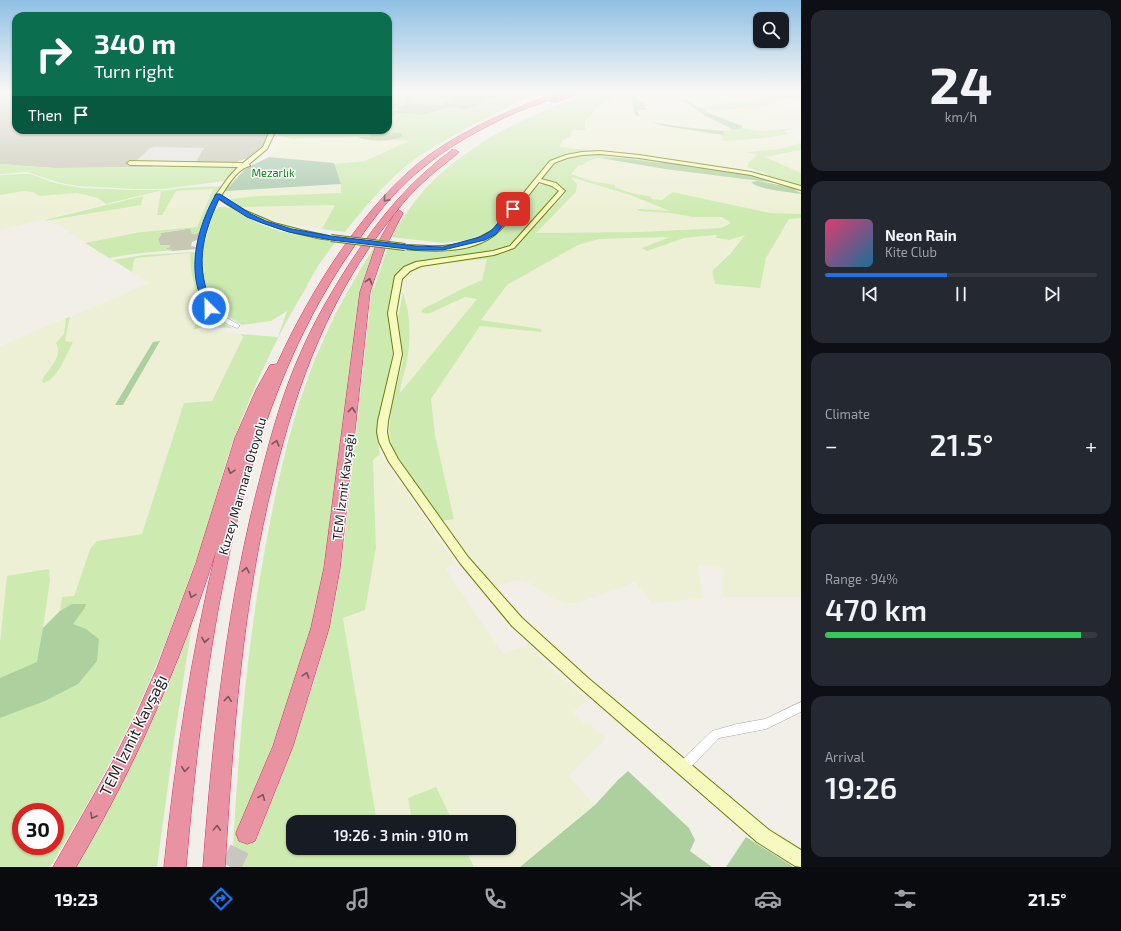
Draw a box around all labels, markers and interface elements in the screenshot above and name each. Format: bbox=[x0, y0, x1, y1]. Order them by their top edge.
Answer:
map controls bbox=[753, 12, 789, 48]
button: search bbox=[753, 12, 789, 48]
text: 340 m bbox=[94, 26, 176, 60]
icon: right bbox=[28, 28, 80, 80]
text: 24 bbox=[929, 52, 993, 114]
text: Turn right bbox=[94, 60, 174, 82]
icon: arrive bbox=[70, 104, 92, 126]
text: Then bbox=[28, 106, 62, 124]
text: km/h bbox=[945, 109, 977, 125]
park label: Mezarlık bbox=[251, 166, 295, 179]
pin bbox=[496, 192, 530, 226]
one-way arrow bbox=[384, 194, 391, 202]
icon: arrive bbox=[502, 198, 524, 220]
text: Neon Rain bbox=[885, 226, 957, 244]
text: Kite Club bbox=[885, 244, 937, 260]
one-way arrow bbox=[364, 278, 372, 284]
icon: previous bbox=[859, 283, 881, 305]
icon: pause bbox=[950, 283, 972, 305]
icon: next bbox=[1041, 283, 1063, 305]
position arrow bbox=[188, 287, 230, 329]
text: Climate bbox=[825, 406, 870, 422]
one-way arrow bbox=[347, 407, 356, 413]
street label: Kuzey Marmara Otoyolu bbox=[215, 416, 269, 556]
text: 21.5° bbox=[929, 426, 993, 462]
text: − bbox=[825, 432, 838, 458]
text: + bbox=[1085, 432, 1097, 458]
street label: TEM İzmit Kavşağı bbox=[329, 433, 358, 541]
one-way arrow bbox=[271, 440, 280, 447]
one-way arrow bbox=[227, 468, 236, 475]
one-way arrow bbox=[242, 567, 250, 573]
text: Range · 94% bbox=[825, 571, 898, 587]
text: 470 km bbox=[825, 591, 927, 627]
one-way arrow bbox=[188, 592, 197, 599]
one-way arrow bbox=[201, 637, 209, 643]
street label: TEM İzmit Kavşağı bbox=[95, 671, 171, 799]
one-way arrow bbox=[301, 672, 310, 679]
one-way arrow bbox=[223, 696, 232, 702]
text: Arrival bbox=[825, 749, 865, 765]
one-way arrow bbox=[181, 766, 190, 772]
text: 19:26 bbox=[825, 769, 897, 805]
one-way arrow bbox=[257, 794, 265, 801]
speed limit sign: 30 bbox=[12, 803, 64, 855]
one-way arrow bbox=[91, 812, 98, 819]
one-way arrow bbox=[212, 825, 221, 831]
text: 19:26 · 3 min · 910 m bbox=[333, 826, 469, 844]
icon: directions bbox=[207, 885, 235, 913]
icon: music bbox=[344, 885, 372, 913]
icon: phone bbox=[481, 885, 509, 913]
icon: climate bbox=[617, 885, 645, 913]
icon: car bbox=[754, 885, 782, 913]
icon: filters bbox=[891, 885, 919, 913]
text: 19:23 bbox=[54, 888, 98, 910]
text: 21.5° bbox=[1028, 888, 1067, 910]

